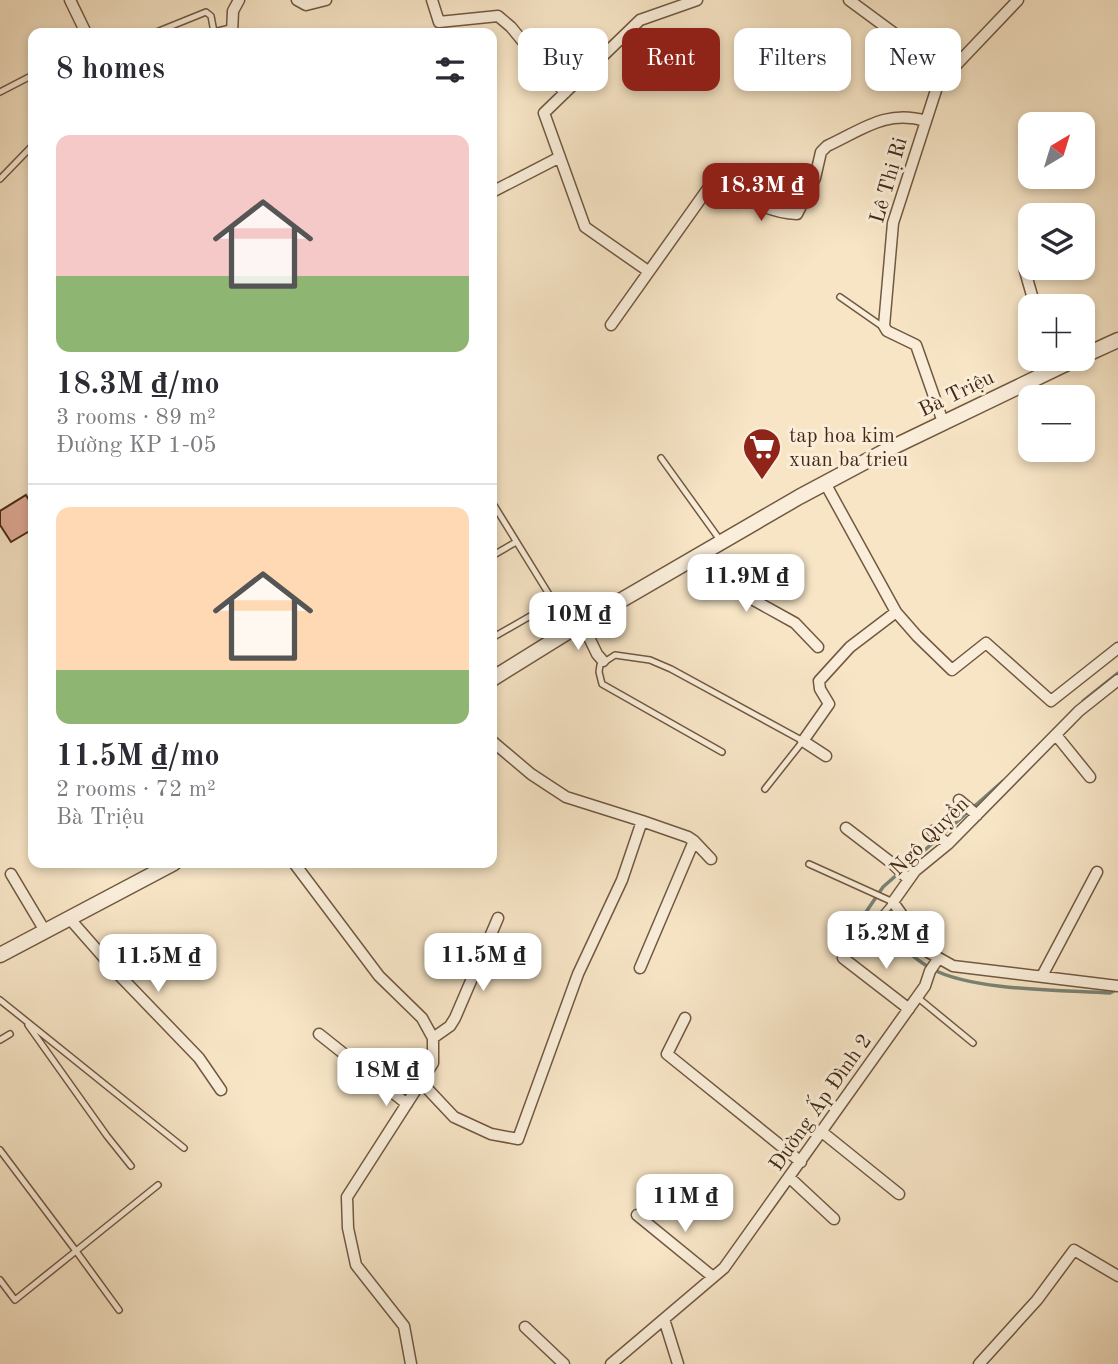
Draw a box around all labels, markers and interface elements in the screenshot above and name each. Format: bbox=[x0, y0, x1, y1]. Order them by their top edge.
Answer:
chip: Buy bbox=[518, 28, 608, 91]
chip: Rent bbox=[622, 28, 720, 91]
chip: Filters bbox=[734, 28, 851, 91]
chip: New bbox=[865, 28, 961, 91]
icon: filters bbox=[431, 51, 469, 89]
text: 8 homes bbox=[56, 55, 165, 85]
north arrow bbox=[1018, 112, 1096, 189]
map controls bbox=[1018, 112, 1095, 462]
street label: Lê Thị Ri bbox=[867, 135, 912, 226]
pin: 18.3M ₫ bbox=[696, 164, 826, 223]
text: 18.3M ₫ bbox=[718, 174, 804, 197]
icon: home bbox=[200, 181, 326, 307]
button: layers bbox=[1018, 203, 1095, 280]
button: + bbox=[1018, 294, 1095, 371]
street label: Bà Triệu bbox=[916, 367, 998, 422]
text: 18.3M ₫/mo bbox=[56, 370, 220, 400]
button: − bbox=[1018, 385, 1095, 462]
text: 3 rooms · 89 m² bbox=[56, 406, 216, 429]
supermarket icon: tap hoa kim xuan ba trieu bbox=[741, 426, 783, 481]
place label: tap hoa kim xuan ba trieu bbox=[789, 426, 908, 471]
text: Đường KP 1-05 bbox=[56, 434, 217, 457]
icon: home bbox=[200, 553, 326, 679]
pin: 11.9M ₫ bbox=[681, 554, 811, 614]
text: 11.9M ₫ bbox=[703, 565, 789, 588]
pin: 10M ₫ bbox=[529, 592, 627, 652]
text: 10M ₫ bbox=[545, 603, 611, 626]
text: 11.5M ₫/mo bbox=[56, 742, 220, 772]
text: 2 rooms · 72 m² bbox=[56, 778, 216, 801]
street label: Ngô Quyền bbox=[885, 792, 973, 880]
text: Bà Triệu bbox=[56, 806, 145, 829]
pin: 15.2M ₫ bbox=[821, 912, 951, 971]
text: 15.2M ₫ bbox=[843, 922, 929, 945]
pin: 11.5M ₫ bbox=[93, 934, 223, 994]
pin: 11.5M ₫ bbox=[418, 934, 548, 993]
text: 11.5M ₫ bbox=[440, 944, 526, 967]
text: 11.5M ₫ bbox=[115, 945, 201, 968]
street label: Đường Ấp Đình 2 bbox=[761, 1027, 876, 1175]
pin: 18M ₫ bbox=[337, 1048, 435, 1108]
text: 18M ₫ bbox=[353, 1059, 419, 1082]
pin: 11M ₫ bbox=[636, 1174, 734, 1234]
text: 11M ₫ bbox=[652, 1185, 718, 1208]

